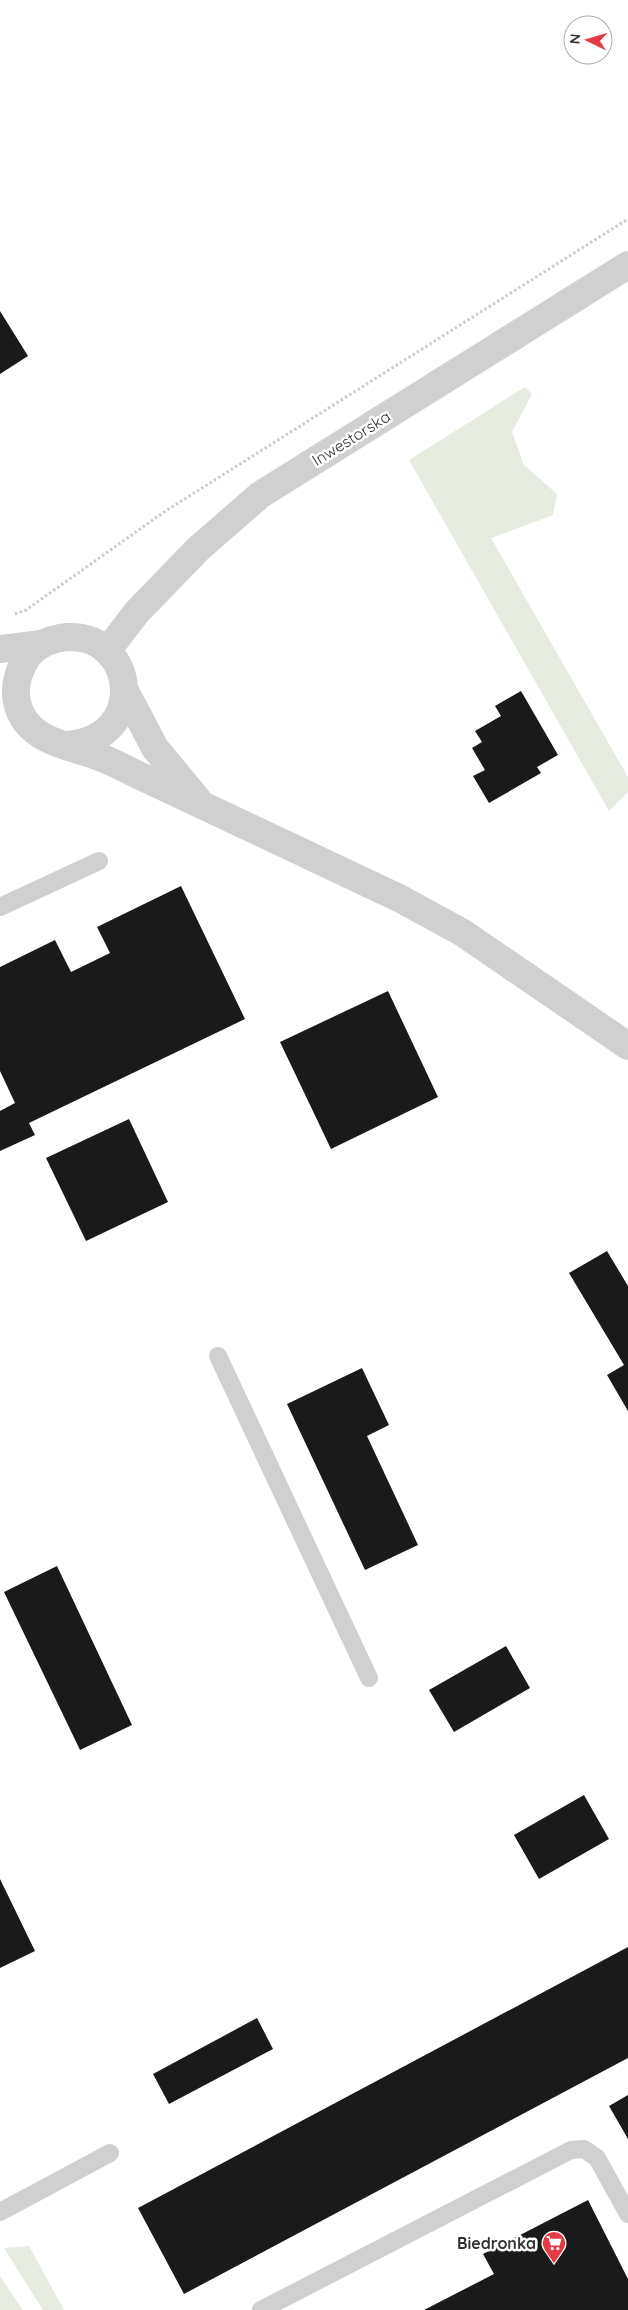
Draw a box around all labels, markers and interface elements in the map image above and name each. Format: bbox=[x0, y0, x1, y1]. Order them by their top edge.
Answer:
north arrow bbox=[563, 15, 613, 65]
text: N bbox=[566, 33, 584, 45]
street label: Inwestorska bbox=[308, 406, 394, 470]
supermarket icon: Biedronka bbox=[541, 2230, 567, 2264]
place label: Biedronka bbox=[457, 2233, 536, 2253]

